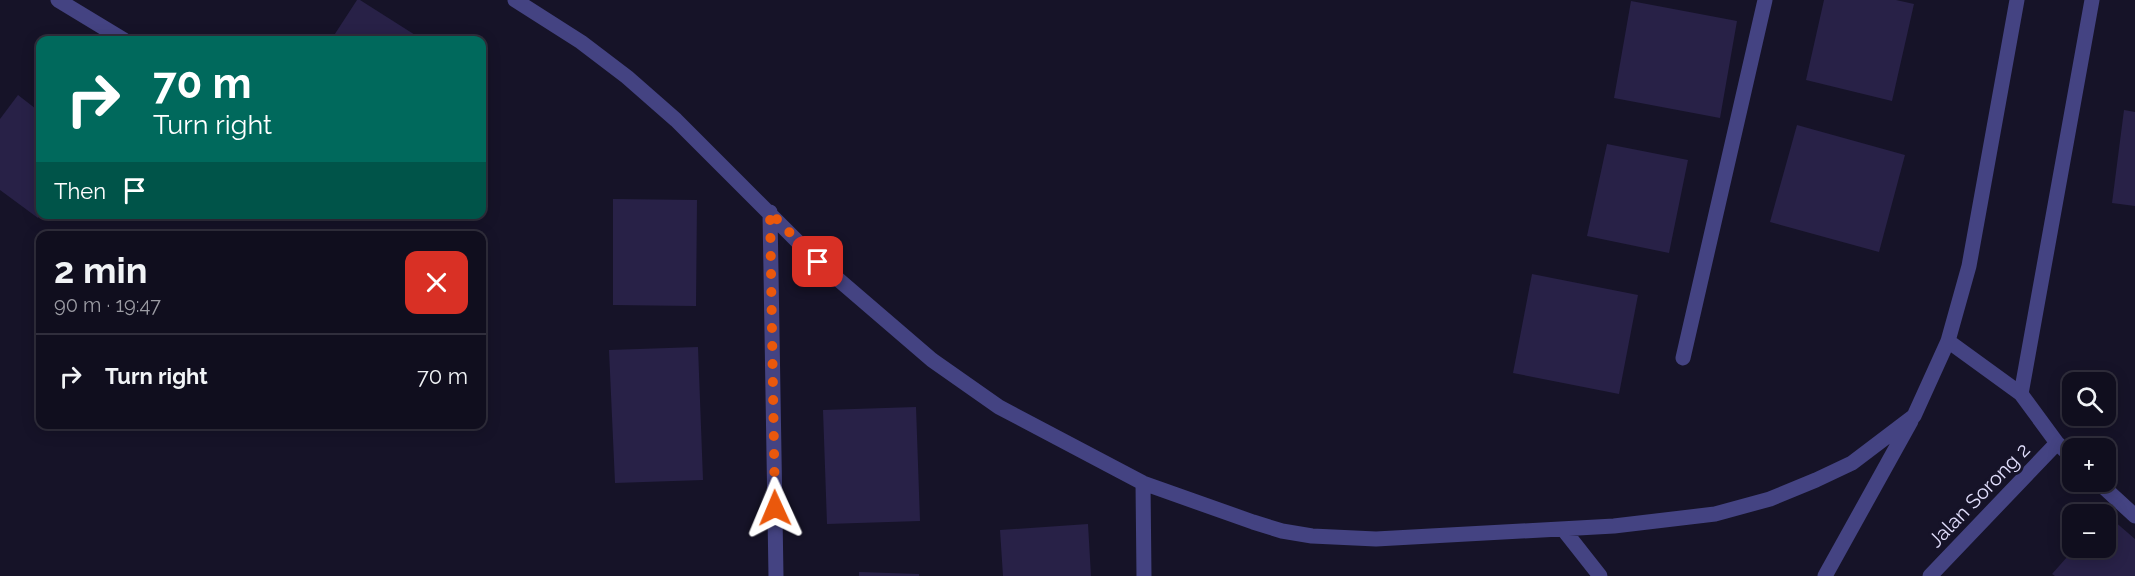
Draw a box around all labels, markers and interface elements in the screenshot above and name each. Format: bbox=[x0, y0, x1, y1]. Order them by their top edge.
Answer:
text: 70 m bbox=[153, 59, 252, 108]
icon: right bbox=[54, 60, 132, 138]
text: Turn right bbox=[153, 109, 272, 140]
icon: arrive bbox=[118, 174, 151, 207]
text: Then bbox=[54, 178, 106, 204]
pin bbox=[792, 236, 843, 287]
icon: arrive bbox=[801, 245, 834, 278]
text: 2 min bbox=[54, 249, 147, 291]
button: close bbox=[405, 251, 468, 314]
text: 90 m · 19:47 bbox=[54, 293, 161, 317]
icon: right bbox=[54, 360, 87, 393]
text: Turn right bbox=[105, 363, 208, 389]
text: 70 m bbox=[417, 363, 468, 389]
map controls bbox=[2062, 372, 2116, 558]
button: search bbox=[2062, 372, 2116, 426]
street label: Jalan Sorong 2 bbox=[1923, 438, 2035, 552]
button: + bbox=[2062, 438, 2116, 492]
position arrow bbox=[743, 476, 807, 540]
button: − bbox=[2062, 504, 2116, 558]

